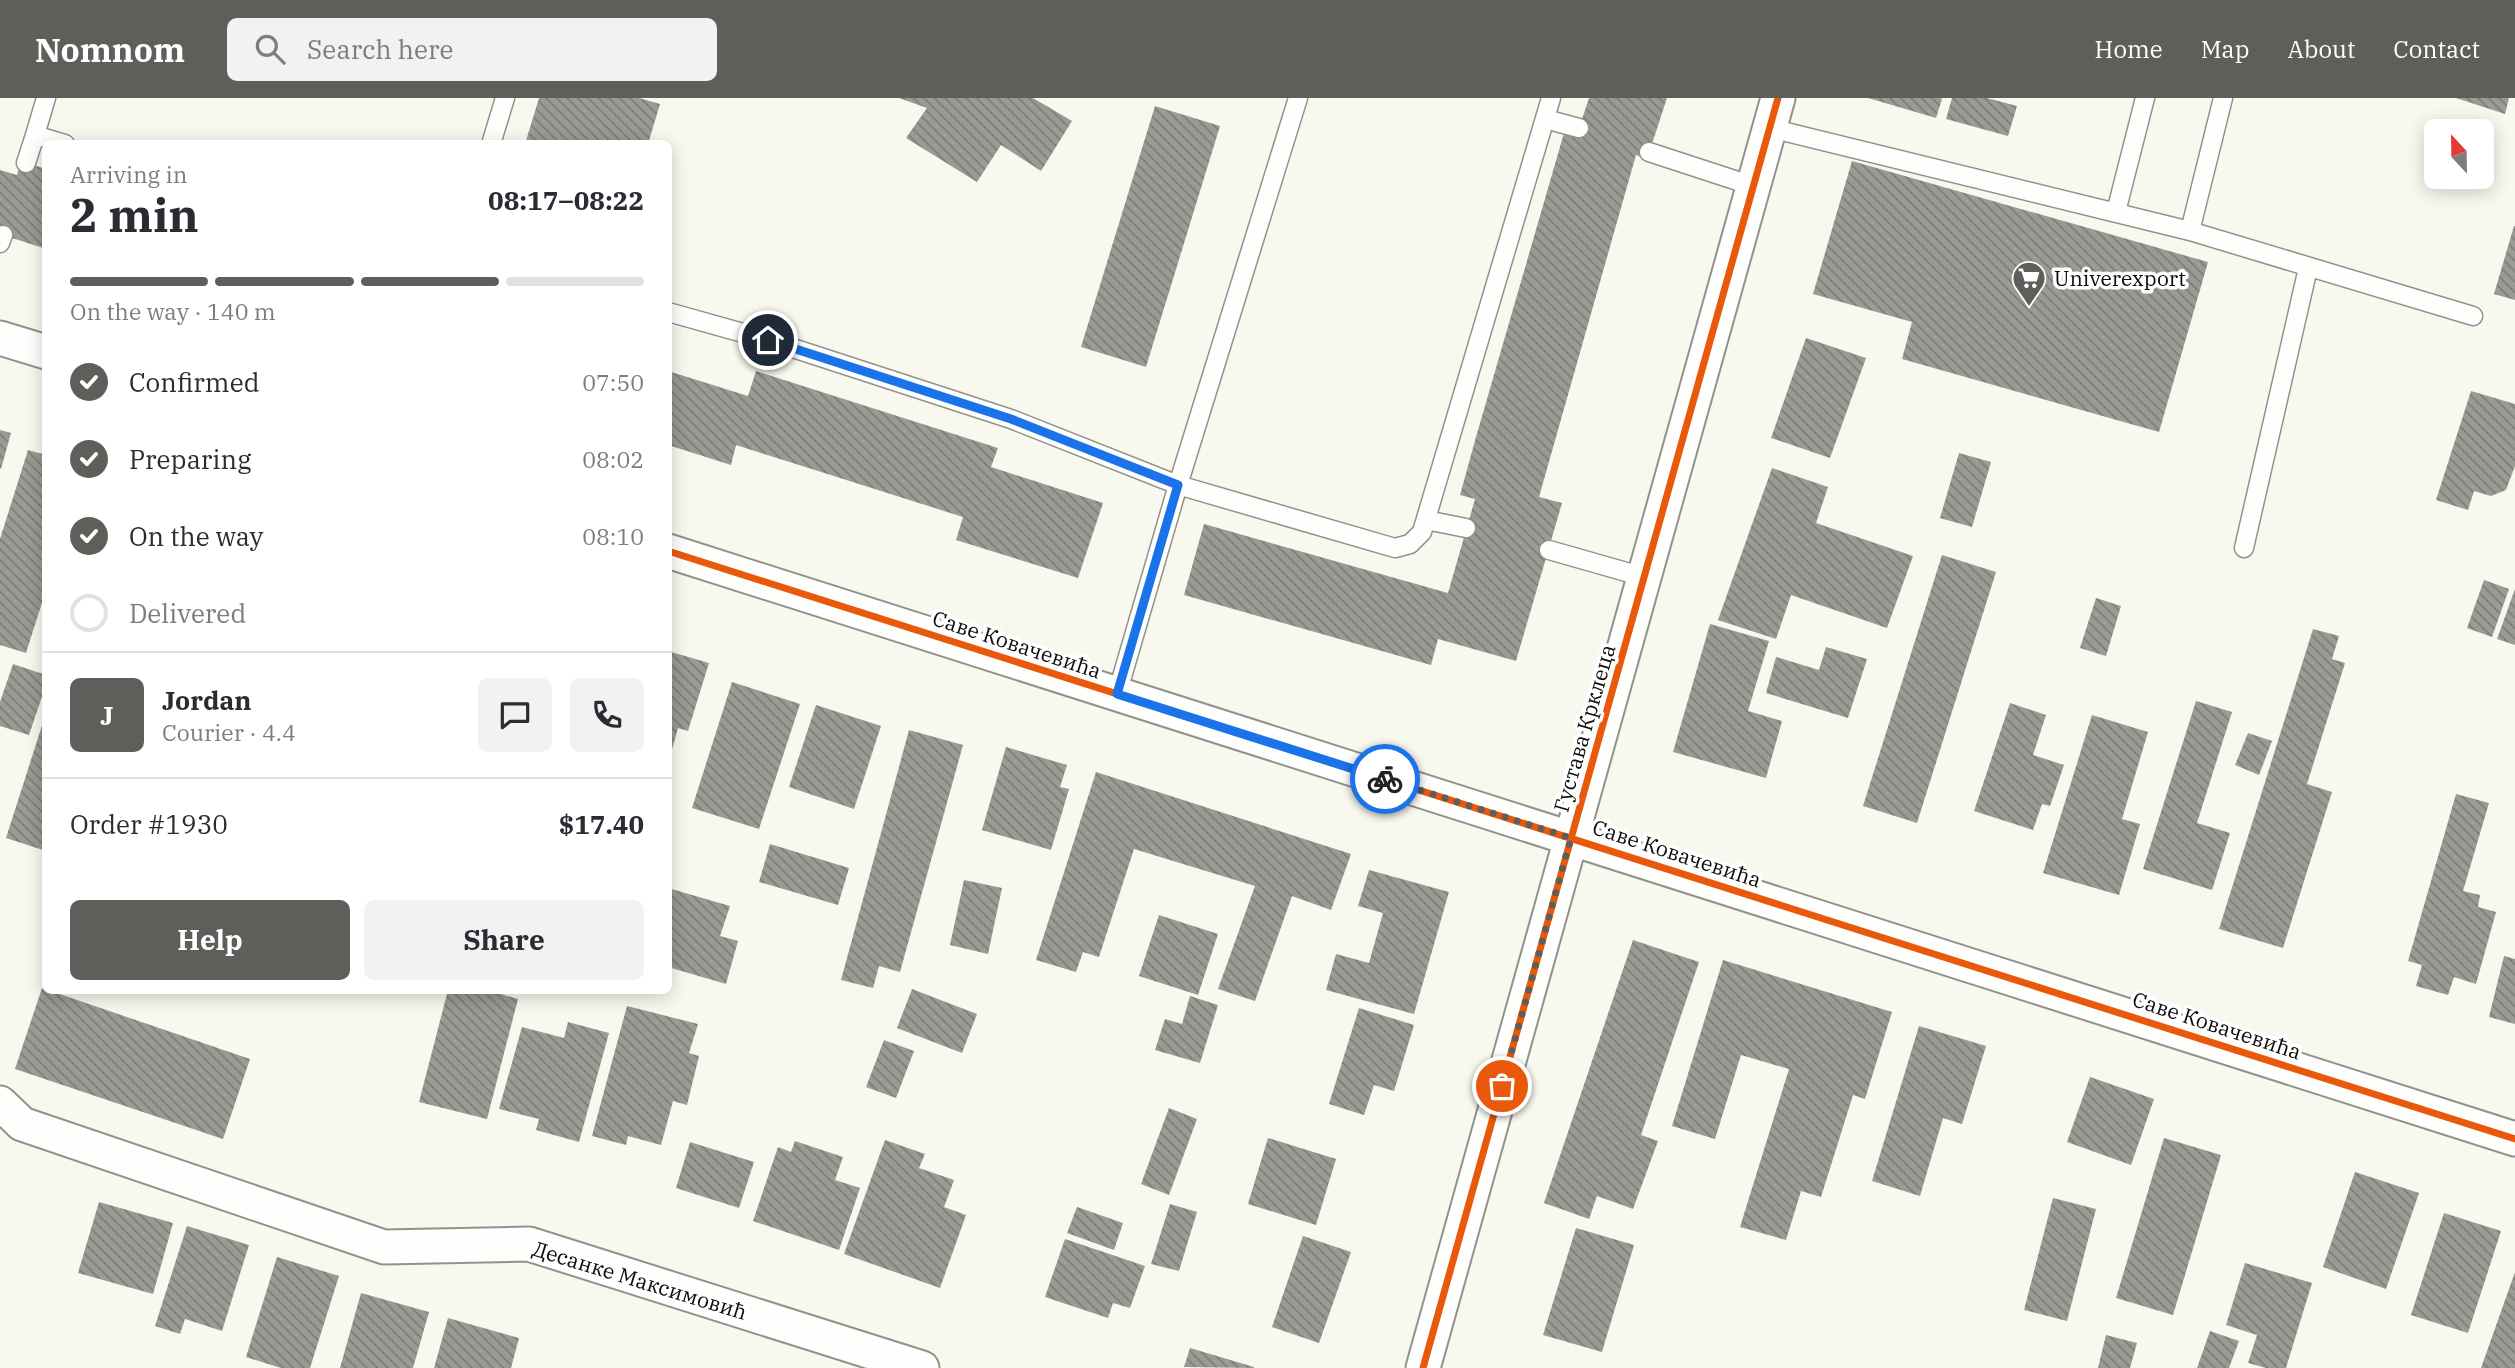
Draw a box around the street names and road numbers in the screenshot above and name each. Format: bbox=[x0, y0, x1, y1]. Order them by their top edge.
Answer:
street label: Саве Ковачевића bbox=[929, 604, 1105, 684]
street label: Густава Крклеца bbox=[1547, 641, 1621, 815]
street label: Саве Ковачевића bbox=[1589, 813, 1765, 893]
street label: Саве Ковачевића bbox=[2129, 985, 2305, 1065]
street label: Десанке Максимовић bbox=[530, 1234, 750, 1326]

